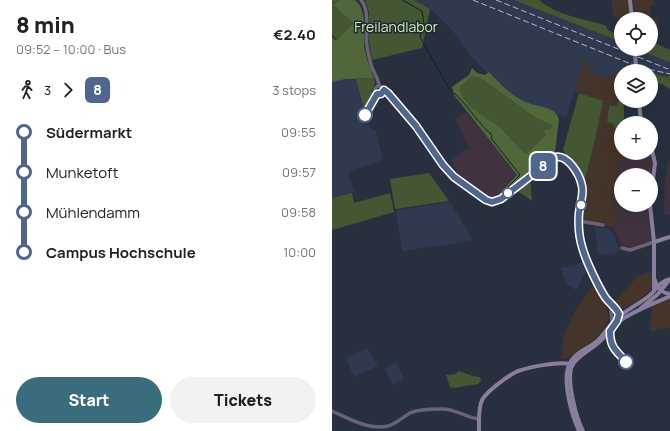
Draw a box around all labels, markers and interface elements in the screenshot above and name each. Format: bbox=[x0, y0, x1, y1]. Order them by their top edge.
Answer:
text: 8 min bbox=[16, 10, 75, 40]
map controls bbox=[614, 12, 658, 212]
button: locate bbox=[614, 12, 658, 56]
park label: Freilandlabor bbox=[354, 17, 438, 36]
text: €2.40 bbox=[273, 24, 316, 45]
text: 09:52 – 10:00 · Bus bbox=[16, 40, 126, 58]
button: layers bbox=[614, 64, 658, 108]
icon: walk bbox=[16, 79, 38, 101]
icon: forward bbox=[57, 79, 79, 101]
text: 8 bbox=[93, 80, 102, 99]
text: 3 bbox=[44, 81, 51, 99]
text: 3 stops bbox=[272, 81, 316, 99]
unlabelled marker bbox=[357, 107, 373, 123]
button: + bbox=[614, 116, 658, 160]
text: Südermarkt bbox=[46, 122, 132, 143]
text: 09:55 bbox=[281, 123, 316, 141]
line badge: 8 bbox=[530, 153, 556, 179]
text: 8 bbox=[539, 156, 547, 175]
text: Munketoft bbox=[46, 162, 118, 183]
text: 09:57 bbox=[282, 163, 316, 181]
button: − bbox=[614, 168, 658, 212]
unlabelled marker bbox=[502, 187, 514, 199]
unlabelled marker bbox=[575, 199, 587, 211]
text: Mühlendamm bbox=[46, 202, 140, 223]
text: 09:58 bbox=[281, 203, 316, 221]
text: Campus Hochschule bbox=[46, 242, 196, 263]
text: 10:00 bbox=[283, 243, 316, 261]
unlabelled marker bbox=[618, 354, 634, 370]
button: Start bbox=[16, 377, 162, 423]
button: Tickets bbox=[170, 377, 316, 423]

